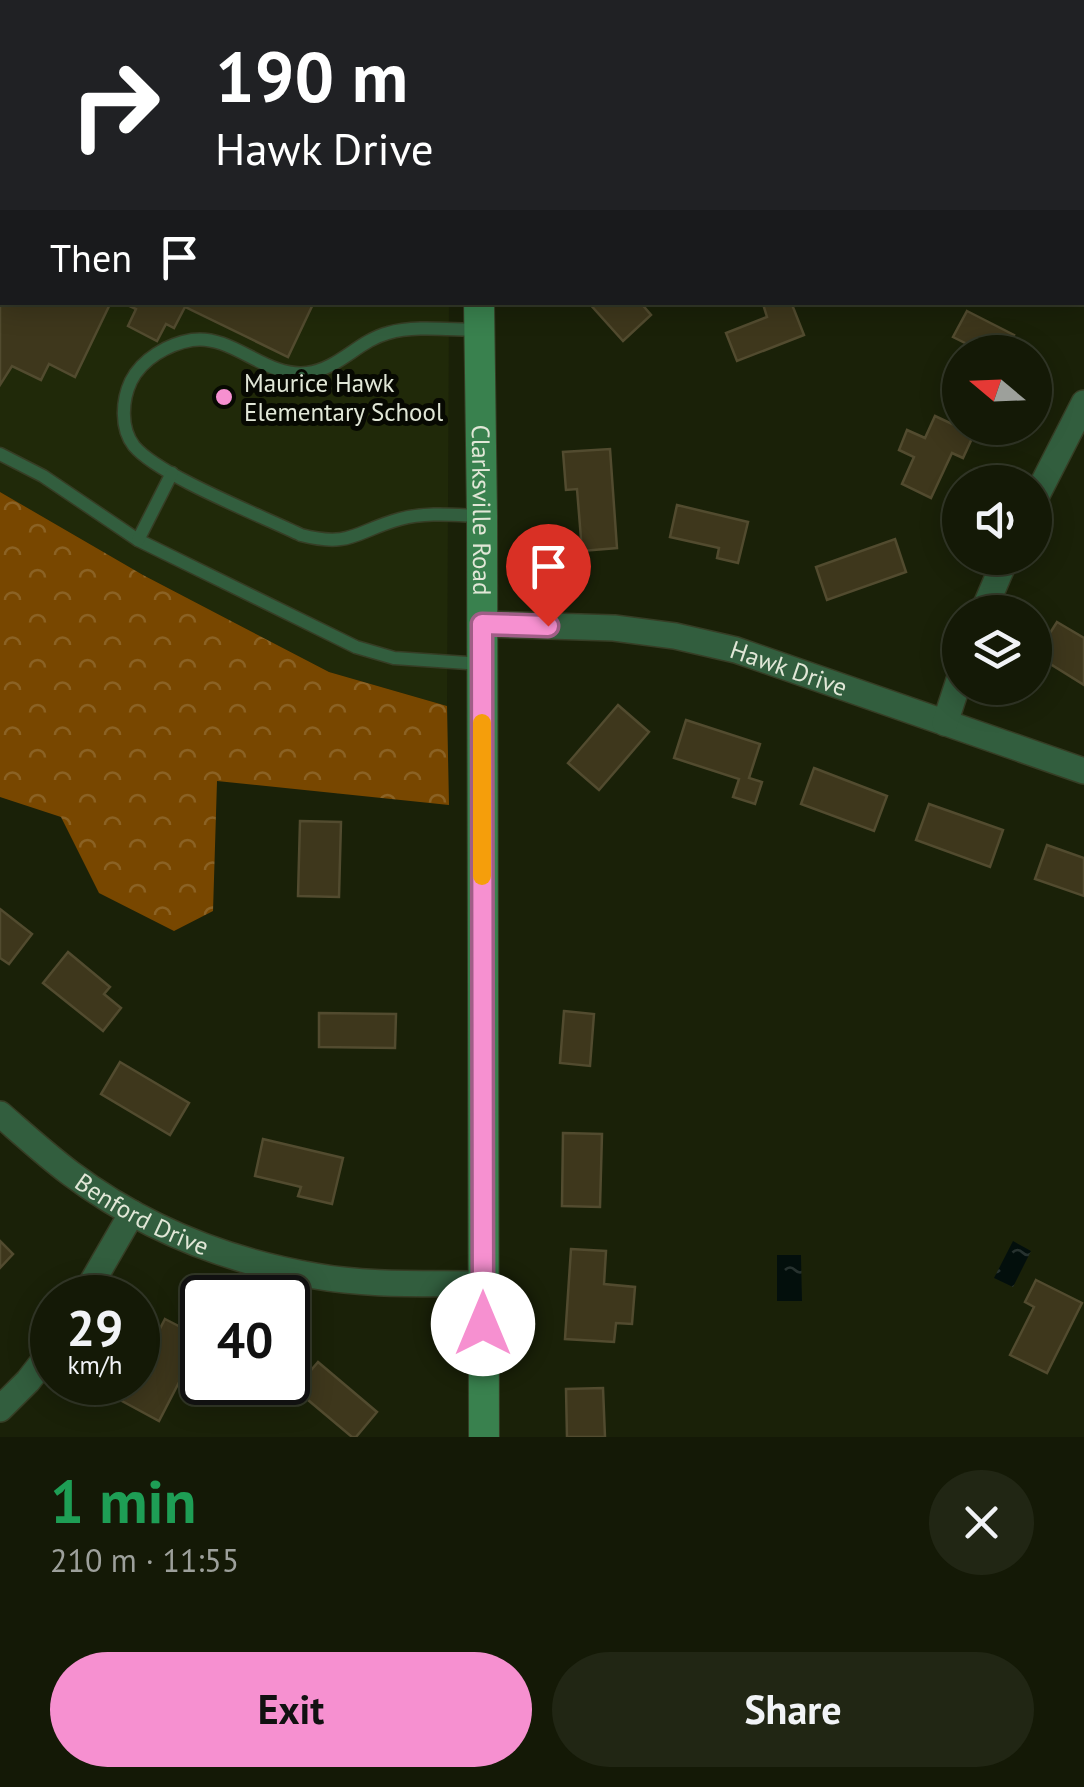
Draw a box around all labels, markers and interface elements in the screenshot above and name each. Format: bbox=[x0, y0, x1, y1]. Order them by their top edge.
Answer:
text: 190 m bbox=[215, 31, 408, 121]
icon: right bbox=[50, 40, 180, 170]
text: Hawk Drive bbox=[215, 119, 434, 177]
icon: arrive bbox=[152, 230, 207, 285]
text: Then bbox=[50, 233, 132, 282]
north arrow bbox=[942, 335, 1052, 445]
map controls bbox=[942, 335, 1052, 705]
place label: Maurice Hawk Elementary School bbox=[244, 367, 444, 428]
marker: Maurice Hawk Elementary School bbox=[213, 386, 235, 408]
street label: Clarksville Road bbox=[465, 424, 498, 595]
button: sound bbox=[942, 465, 1052, 575]
pin bbox=[506, 524, 591, 627]
icon: arrive bbox=[521, 539, 576, 594]
button: layers bbox=[942, 595, 1052, 705]
street label: Hawk Drive bbox=[726, 633, 851, 703]
street label: Benford Drive bbox=[69, 1166, 213, 1262]
position arrow bbox=[431, 1272, 535, 1376]
speed limit sign: 40 bbox=[180, 1275, 310, 1405]
text: 29 bbox=[67, 1295, 123, 1360]
text: km/h bbox=[68, 1349, 122, 1381]
text: 1 min bbox=[50, 1462, 196, 1540]
button: close bbox=[929, 1470, 1034, 1575]
text: 210 m · 11:55 bbox=[50, 1539, 239, 1581]
button: Exit bbox=[50, 1652, 532, 1767]
button: Share bbox=[552, 1652, 1034, 1767]

